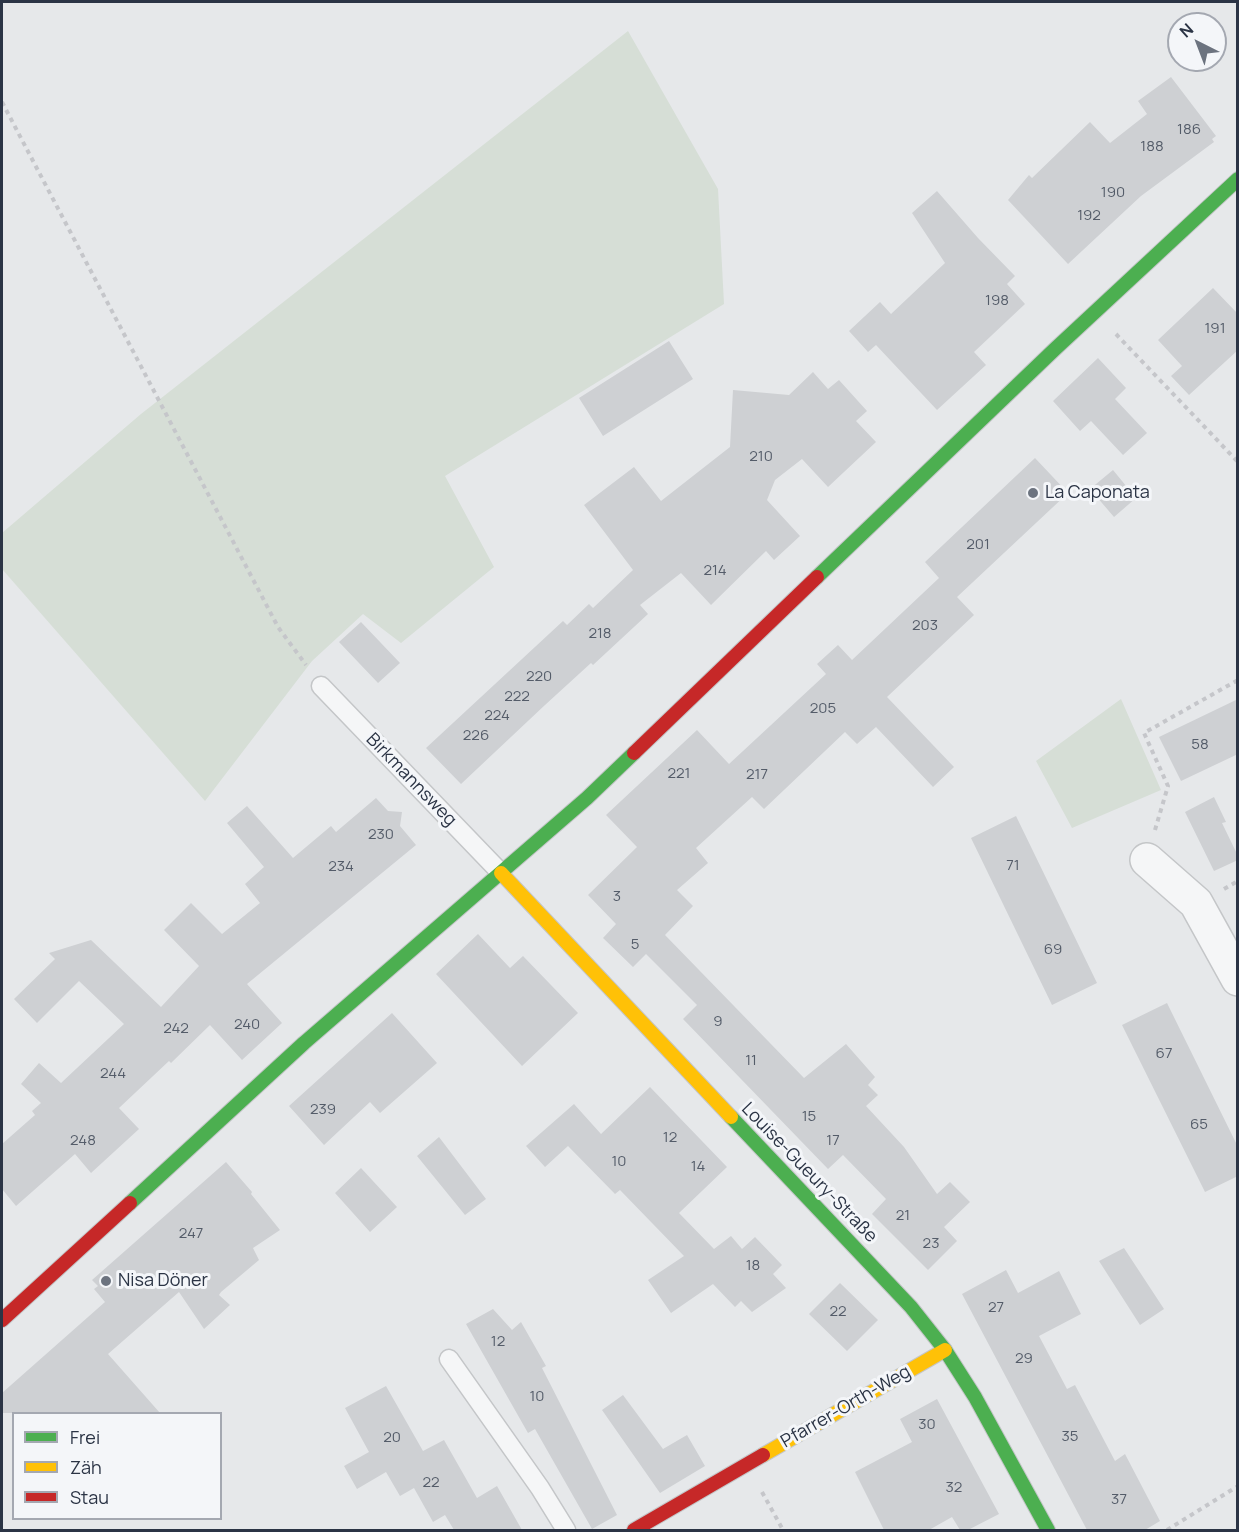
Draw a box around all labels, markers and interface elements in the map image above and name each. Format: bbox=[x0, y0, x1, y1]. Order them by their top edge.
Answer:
north arrow bbox=[1167, 12, 1227, 72]
text: N bbox=[1175, 18, 1198, 42]
house number: 186 bbox=[1177, 121, 1201, 139]
house number: 188 bbox=[1140, 138, 1164, 156]
house number: 190 bbox=[1101, 184, 1125, 202]
house number: 192 bbox=[1077, 207, 1101, 225]
house number: 198 bbox=[985, 292, 1009, 310]
house number: 191 bbox=[1204, 320, 1226, 338]
house number: 210 bbox=[749, 448, 773, 466]
place label: La Caponata bbox=[1045, 482, 1150, 504]
marker: La Caponata bbox=[1026, 486, 1040, 500]
house number: 201 bbox=[966, 536, 990, 554]
house number: 214 bbox=[703, 562, 727, 580]
house number: 203 bbox=[912, 617, 938, 635]
house number: 218 bbox=[588, 625, 612, 643]
house number: 220 bbox=[526, 668, 552, 686]
house number: 222 bbox=[504, 688, 530, 706]
house number: 205 bbox=[810, 700, 836, 718]
house number: 224 bbox=[484, 707, 510, 725]
house number: 226 bbox=[463, 727, 489, 745]
street label: Birkmannsweg bbox=[361, 729, 461, 831]
house number: 58 bbox=[1191, 736, 1209, 754]
house number: 221 bbox=[668, 765, 690, 783]
house number: 217 bbox=[746, 766, 768, 784]
house number: 230 bbox=[368, 826, 394, 844]
house number: 71 bbox=[1006, 857, 1020, 875]
house number: 234 bbox=[328, 858, 354, 876]
house number: 3 bbox=[613, 888, 621, 906]
house number: 5 bbox=[631, 936, 639, 954]
house number: 69 bbox=[1044, 941, 1062, 959]
house number: 9 bbox=[713, 1013, 723, 1031]
house number: 240 bbox=[234, 1016, 260, 1034]
house number: 242 bbox=[163, 1020, 189, 1038]
house number: 67 bbox=[1156, 1045, 1172, 1063]
house number: 11 bbox=[745, 1052, 757, 1070]
house number: 244 bbox=[100, 1065, 126, 1083]
street label: Louise-Gueury-Straße bbox=[737, 1099, 881, 1247]
house number: 239 bbox=[310, 1101, 336, 1119]
house number: 15 bbox=[802, 1108, 816, 1126]
house number: 65 bbox=[1190, 1116, 1208, 1134]
house number: 12 bbox=[663, 1129, 677, 1147]
house number: 248 bbox=[70, 1132, 96, 1150]
house number: 17 bbox=[826, 1132, 840, 1150]
house number: 10 bbox=[612, 1153, 626, 1171]
house number: 14 bbox=[691, 1158, 705, 1176]
house number: 21 bbox=[896, 1207, 910, 1225]
house number: 247 bbox=[179, 1225, 203, 1243]
house number: 23 bbox=[923, 1235, 939, 1253]
house number: 18 bbox=[746, 1257, 760, 1275]
place label: Nisa Döner bbox=[118, 1270, 208, 1292]
marker: Nisa Döner bbox=[99, 1274, 113, 1288]
house number: 27 bbox=[988, 1299, 1004, 1317]
house number: 22 bbox=[829, 1303, 847, 1321]
house number: 12 bbox=[491, 1333, 505, 1351]
house number: 29 bbox=[1015, 1350, 1033, 1368]
street label: Pfarrer-Orth-Weg bbox=[777, 1361, 915, 1453]
house number: 10 bbox=[530, 1388, 544, 1406]
legend bbox=[12, 1412, 222, 1520]
house number: 30 bbox=[918, 1416, 936, 1434]
text: Frei bbox=[70, 1425, 100, 1449]
house number: 35 bbox=[1062, 1428, 1078, 1446]
house number: 20 bbox=[383, 1429, 401, 1447]
text: Zäh bbox=[70, 1455, 102, 1479]
house number: 22 bbox=[422, 1474, 440, 1492]
house number: 32 bbox=[946, 1479, 962, 1497]
text: Stau bbox=[70, 1485, 109, 1509]
house number: 37 bbox=[1111, 1491, 1127, 1509]

